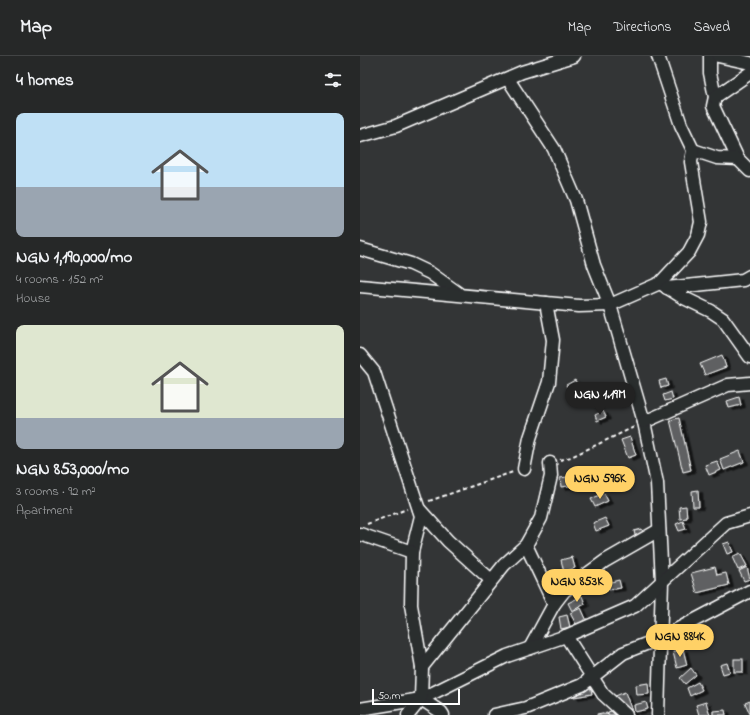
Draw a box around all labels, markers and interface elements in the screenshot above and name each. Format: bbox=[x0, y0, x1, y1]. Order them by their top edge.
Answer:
text: Map bbox=[20, 14, 52, 41]
text: Map bbox=[568, 17, 591, 38]
text: Directions bbox=[613, 17, 671, 38]
text: Saved bbox=[693, 17, 730, 38]
text: 4 homes bbox=[16, 68, 74, 93]
icon: filters bbox=[322, 69, 344, 91]
icon: home bbox=[144, 139, 216, 211]
text: NGN 1,190,000/mo bbox=[16, 245, 132, 270]
text: 4 rooms · 152 m² bbox=[16, 270, 103, 289]
text: House bbox=[16, 289, 50, 308]
icon: home bbox=[144, 351, 216, 423]
pin: NGN 1.19M bbox=[554, 382, 646, 416]
text: NGN 1.19M bbox=[574, 385, 626, 404]
text: NGN 853,000/mo bbox=[16, 457, 129, 482]
pin: NGN 596K bbox=[559, 466, 641, 500]
text: NGN 596K bbox=[574, 469, 626, 488]
text: 3 rooms · 92 m² bbox=[16, 482, 96, 501]
text: Apartment bbox=[16, 501, 73, 520]
pin: NGN 853K bbox=[536, 569, 618, 603]
text: NGN 853K bbox=[551, 572, 603, 591]
pin: NGN 884K bbox=[639, 624, 721, 658]
text: NGN 884K bbox=[655, 627, 705, 646]
scale bar bbox=[372, 687, 460, 706]
text: 50 m bbox=[378, 688, 400, 704]

